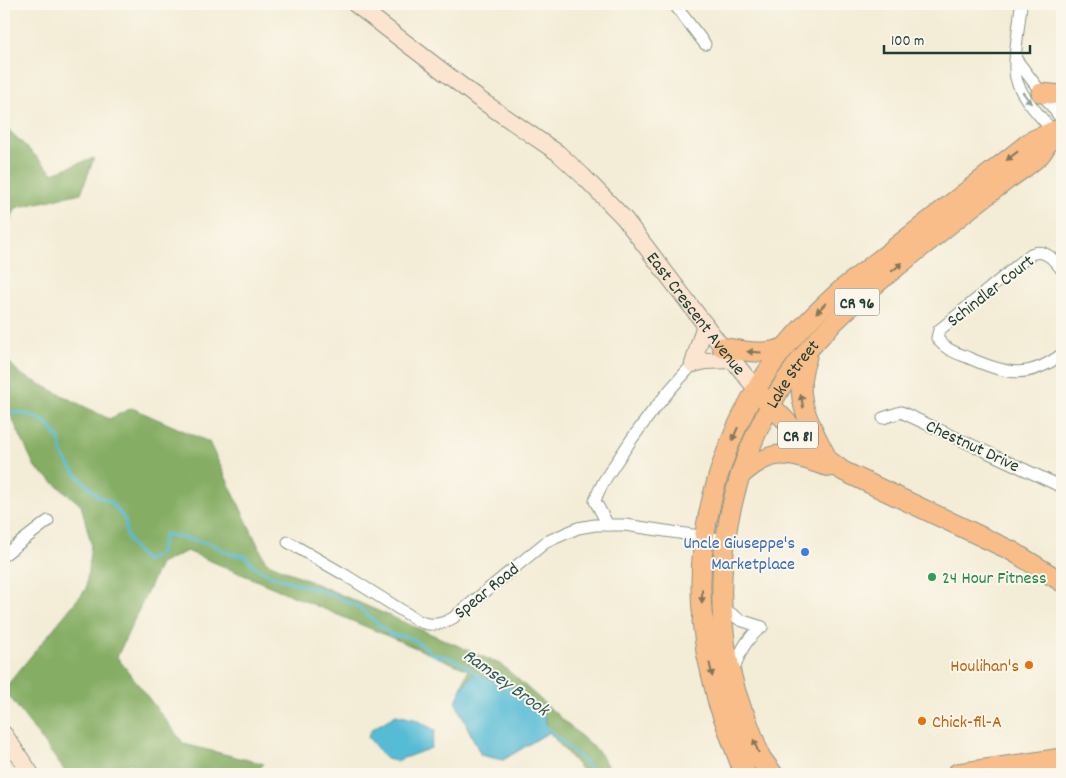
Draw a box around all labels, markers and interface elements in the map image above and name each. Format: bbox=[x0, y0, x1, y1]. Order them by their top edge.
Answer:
scale bar bbox=[884, 22, 1030, 54]
text: 100 m bbox=[891, 31, 924, 53]
one-way arrow bbox=[1022, 91, 1032, 105]
one-way arrow bbox=[1006, 151, 1019, 162]
street label: East Crescent Avenue bbox=[639, 247, 750, 382]
street label: Schindler Court bbox=[943, 250, 1041, 334]
one-way arrow bbox=[891, 262, 903, 273]
road number: CR 96 bbox=[834, 288, 880, 316]
one-way arrow bbox=[815, 302, 827, 314]
street label: Lake Street bbox=[761, 335, 827, 414]
one-way arrow bbox=[746, 348, 762, 356]
one-way arrow bbox=[798, 394, 806, 409]
street label: Chestnut Drive bbox=[921, 415, 1023, 480]
road number: CR 81 bbox=[778, 422, 818, 448]
one-way arrow bbox=[731, 427, 739, 441]
place label: Uncle Giuseppe's Marketplace bbox=[683, 532, 795, 578]
marker: Uncle Giuseppe's Marketplace bbox=[799, 546, 811, 558]
street label: Spear Road bbox=[450, 558, 525, 626]
place label: 24 Hour Fitness bbox=[942, 567, 1047, 592]
marker: 24 Hour Fitness bbox=[926, 571, 938, 583]
one-way arrow bbox=[698, 589, 706, 605]
water label: Ramsey Brook bbox=[456, 643, 555, 726]
place label: Houlihan's bbox=[950, 655, 1019, 680]
marker: Houlihan's bbox=[1023, 659, 1035, 671]
one-way arrow bbox=[707, 662, 715, 677]
place label: Chick-fil-A bbox=[932, 711, 1002, 736]
marker: Chick-fil-A bbox=[916, 715, 928, 727]
one-way arrow bbox=[751, 739, 759, 753]

